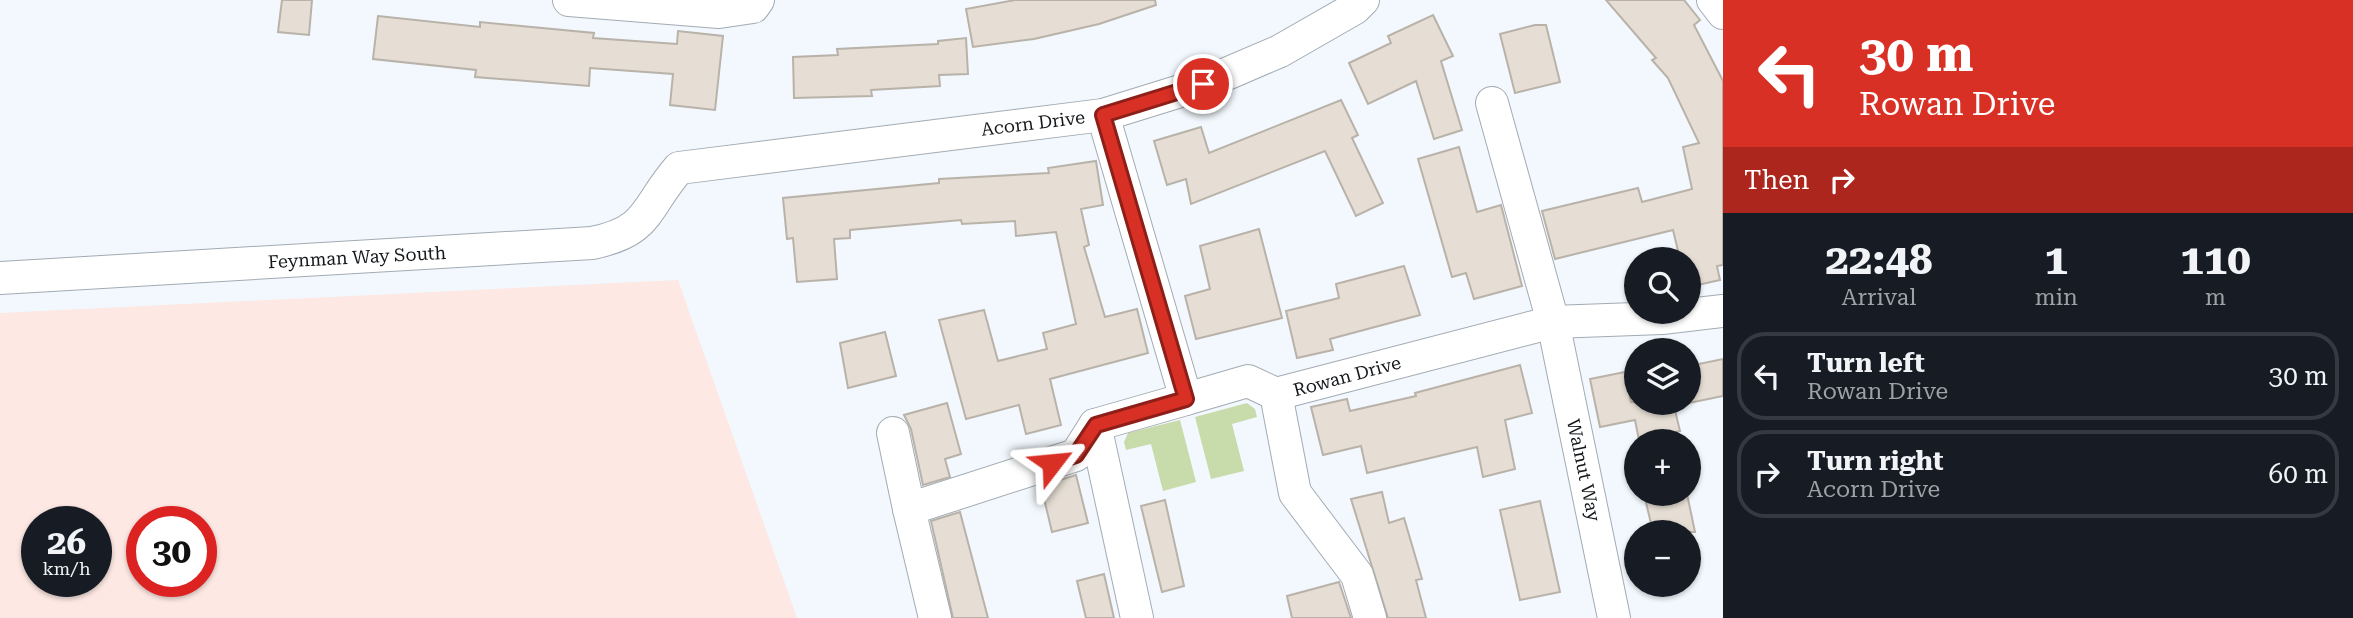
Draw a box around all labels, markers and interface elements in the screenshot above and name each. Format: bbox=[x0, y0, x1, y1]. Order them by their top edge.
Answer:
text: 30 m bbox=[1859, 26, 1974, 83]
icon: left bbox=[1744, 28, 1835, 119]
pin bbox=[1173, 54, 1233, 114]
icon: arrive bbox=[1184, 65, 1222, 103]
text: Rowan Drive bbox=[1859, 85, 2055, 123]
street label: Acorn Drive bbox=[980, 106, 1086, 140]
icon: right bbox=[1823, 161, 1861, 199]
text: Then bbox=[1744, 165, 1809, 195]
text: 22:48 bbox=[1825, 235, 1932, 284]
text: 1 bbox=[2045, 235, 2068, 284]
text: 110 bbox=[2180, 235, 2251, 284]
street label: Feynman Way South bbox=[267, 242, 447, 272]
map controls bbox=[1624, 247, 1701, 597]
button: search bbox=[1624, 247, 1701, 324]
text: Arrival bbox=[1841, 284, 1916, 311]
text: min bbox=[2035, 284, 2078, 311]
text: m bbox=[2205, 284, 2226, 311]
button: layers bbox=[1624, 338, 1701, 415]
text: Turn left bbox=[1807, 348, 1925, 378]
street label: Rowan Drive bbox=[1291, 352, 1403, 400]
icon: left bbox=[1748, 357, 1786, 395]
text: 30 m bbox=[2269, 361, 2328, 391]
text: Rowan Drive bbox=[1807, 378, 1948, 405]
street label: Walnut Way bbox=[1563, 417, 1605, 524]
position arrow bbox=[1015, 426, 1089, 500]
button: + bbox=[1624, 429, 1701, 506]
text: Turn right bbox=[1807, 446, 1943, 476]
icon: right bbox=[1748, 455, 1786, 493]
text: 60 m bbox=[2269, 459, 2328, 489]
text: Acorn Drive bbox=[1807, 476, 1940, 503]
speed limit sign: 30 bbox=[126, 506, 217, 597]
button: − bbox=[1624, 520, 1701, 597]
text: 26 bbox=[47, 522, 86, 563]
text: km/h bbox=[42, 558, 91, 579]

